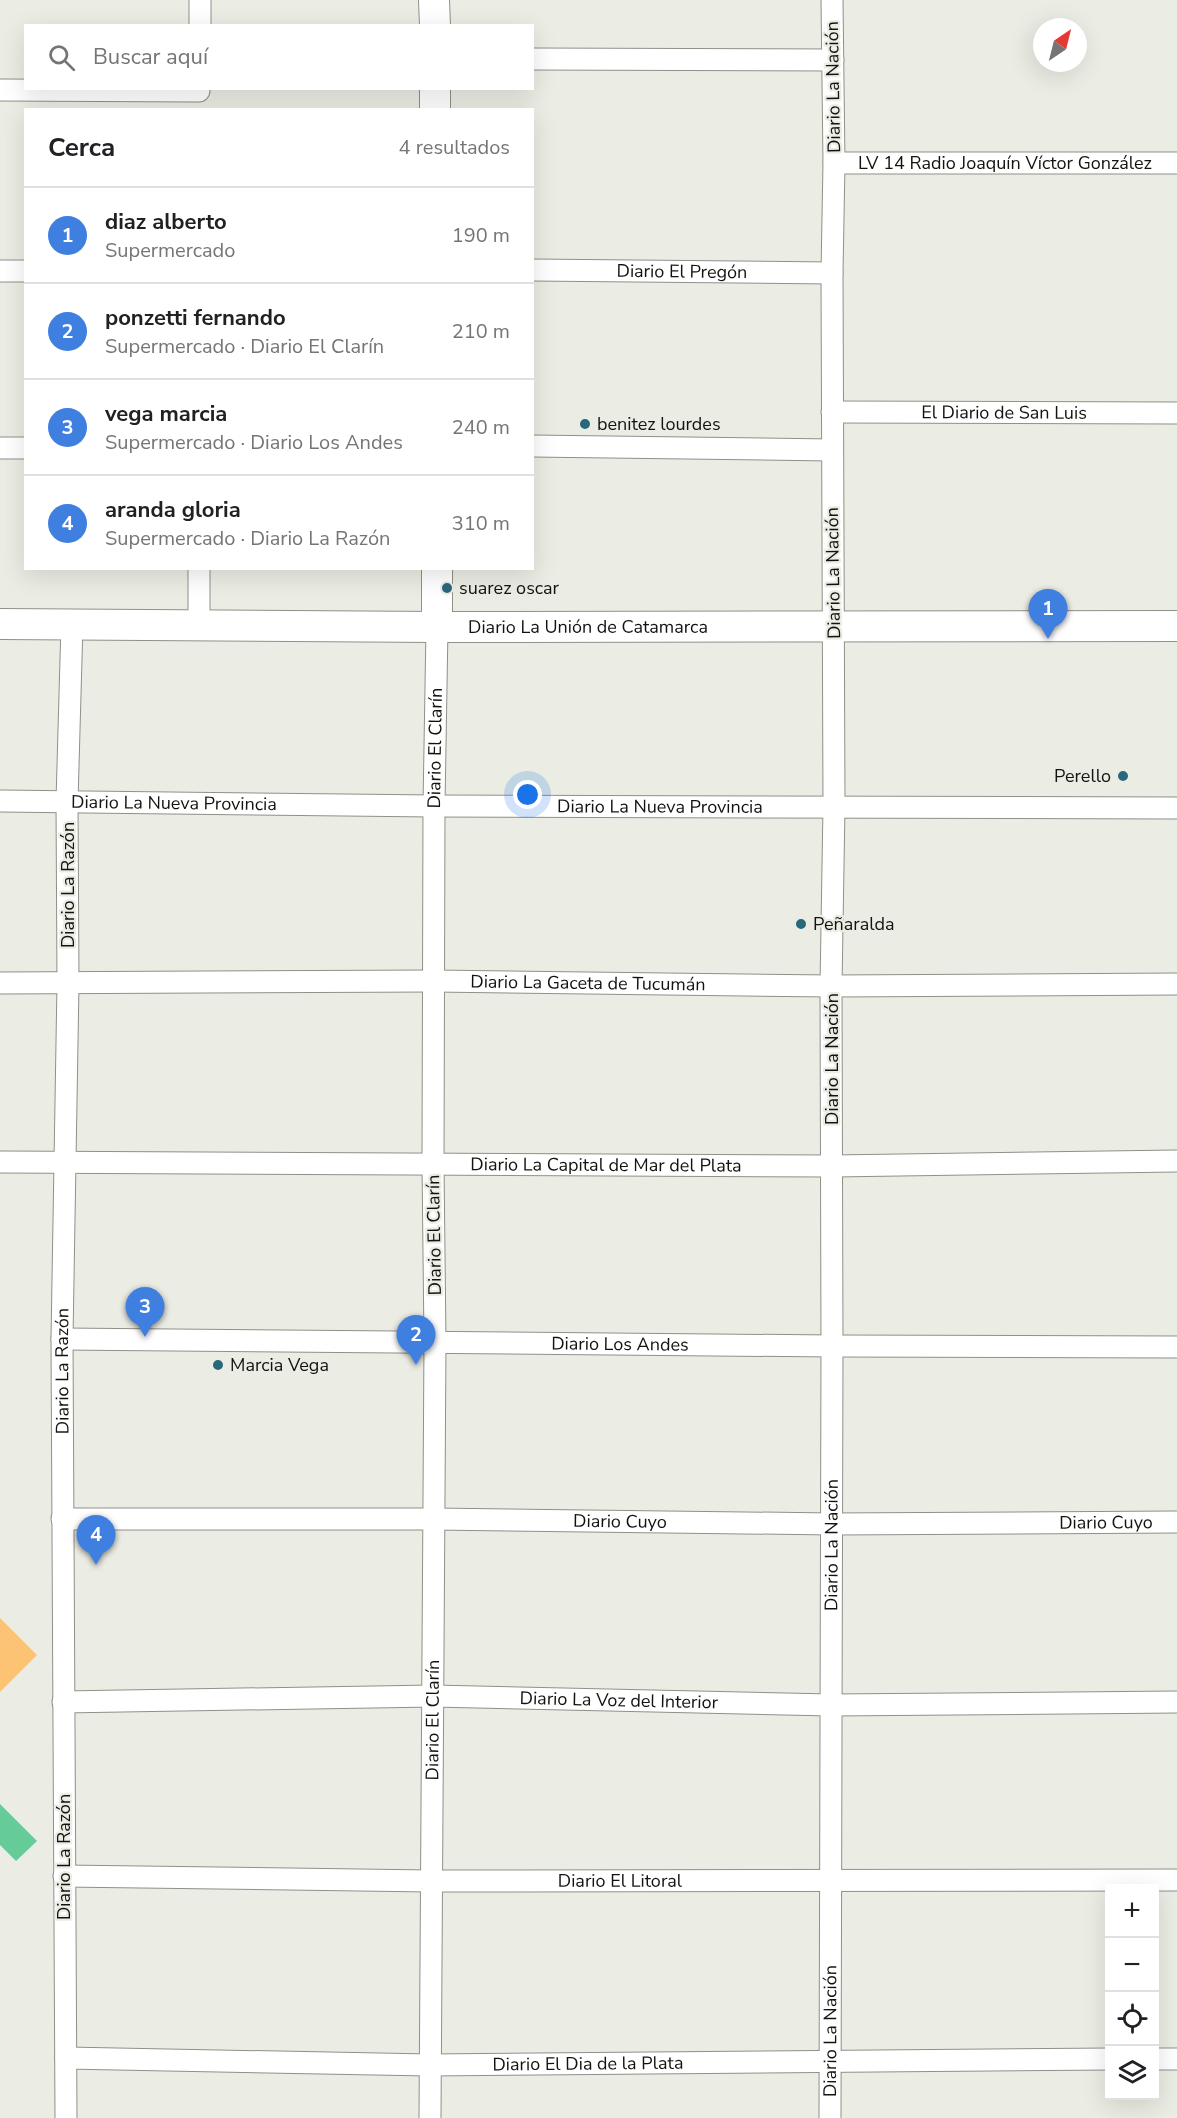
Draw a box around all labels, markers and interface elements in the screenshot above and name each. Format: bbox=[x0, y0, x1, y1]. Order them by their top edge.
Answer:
north arrow bbox=[1033, 18, 1087, 72]
street label: Diario La Nación bbox=[820, 21, 846, 153]
search box bbox=[24, 24, 534, 90]
icon: search bbox=[45, 41, 78, 74]
text: Buscar aquí bbox=[93, 42, 208, 72]
text: Cerca bbox=[48, 130, 115, 165]
text: 4 resultados bbox=[399, 134, 510, 161]
street label: LV 14 Radio Joaquín Víctor González bbox=[858, 151, 1152, 175]
text: diaz alberto bbox=[105, 207, 227, 237]
text: 1 bbox=[62, 222, 74, 249]
text: 190 m bbox=[452, 222, 510, 249]
text: Supermercado bbox=[105, 237, 235, 264]
street label: Diario El Pregón bbox=[616, 259, 748, 284]
text: ponzetti fernando bbox=[105, 303, 286, 333]
text: 2 bbox=[62, 318, 74, 345]
text: 210 m bbox=[452, 318, 510, 345]
text: Supermercado · Diario El Clarín bbox=[105, 333, 384, 360]
text: vega marcia bbox=[105, 399, 227, 429]
street label: El Diario de San Luis bbox=[921, 400, 1087, 425]
place label: benitez lourdes bbox=[597, 412, 721, 436]
text: 3 bbox=[62, 414, 74, 441]
text: 240 m bbox=[452, 414, 510, 441]
marker: benitez lourdes bbox=[578, 417, 592, 431]
text: Supermercado · Diario Los Andes bbox=[105, 429, 403, 456]
text: aranda gloria bbox=[105, 495, 241, 525]
street label: Diario La Nación bbox=[820, 507, 846, 639]
text: 4 bbox=[62, 510, 74, 537]
text: 310 m bbox=[452, 510, 510, 537]
text: Supermercado · Diario La Razón bbox=[105, 525, 390, 552]
place label: suarez oscar bbox=[459, 576, 560, 600]
marker: suarez oscar bbox=[440, 581, 454, 595]
pin: 1 bbox=[1028, 590, 1068, 639]
street label: Diario La Unión de Catamarca bbox=[468, 615, 708, 639]
street label: Diario El Clarín bbox=[422, 687, 448, 809]
place label: Perello bbox=[1054, 764, 1111, 788]
marker: Perello bbox=[1116, 769, 1130, 783]
your location bbox=[513, 780, 542, 809]
street label: Diario La Nueva Provincia bbox=[71, 790, 277, 816]
street label: Diario La Nueva Provincia bbox=[557, 794, 763, 819]
street label: Diario La Razón bbox=[56, 822, 80, 948]
place label: Peñaralda bbox=[813, 912, 895, 936]
marker: Peñaralda bbox=[794, 917, 808, 931]
street label: Diario La Gaceta de Tucumán bbox=[470, 969, 706, 996]
street label: Diario La Nación bbox=[820, 993, 844, 1125]
street label: Diario La Capital de Mar del Plata bbox=[470, 1152, 742, 1178]
street label: Diario El Clarín bbox=[421, 1174, 447, 1296]
pin: 3 bbox=[126, 1288, 164, 1337]
street label: Diario La Razón bbox=[50, 1308, 75, 1434]
pin: 2 bbox=[396, 1316, 436, 1365]
street label: Diario Los Andes bbox=[551, 1331, 689, 1357]
place label: Marcia Vega bbox=[230, 1353, 329, 1377]
marker: Marcia Vega bbox=[211, 1358, 225, 1372]
street label: Diario La Nación bbox=[819, 1479, 844, 1611]
street label: Diario Cuyo bbox=[573, 1509, 667, 1534]
street label: Diario Cuyo bbox=[1059, 1510, 1153, 1535]
pin: 4 bbox=[76, 1516, 116, 1565]
street label: Diario El Clarín bbox=[420, 1660, 445, 1780]
street label: Diario La Voz del Interior bbox=[519, 1686, 719, 1714]
street label: Diario La Razón bbox=[52, 1794, 76, 1920]
street label: Diario El Litoral bbox=[558, 1869, 683, 1893]
map controls bbox=[1105, 1884, 1159, 2100]
button: + bbox=[1105, 1884, 1159, 1938]
button: − bbox=[1105, 1938, 1159, 1992]
street label: Diario La Nación bbox=[818, 1965, 842, 2097]
button: locate bbox=[1105, 1992, 1159, 2046]
button: layers bbox=[1105, 2046, 1159, 2100]
street label: Diario El Dia de la Plata bbox=[492, 2051, 684, 2076]

